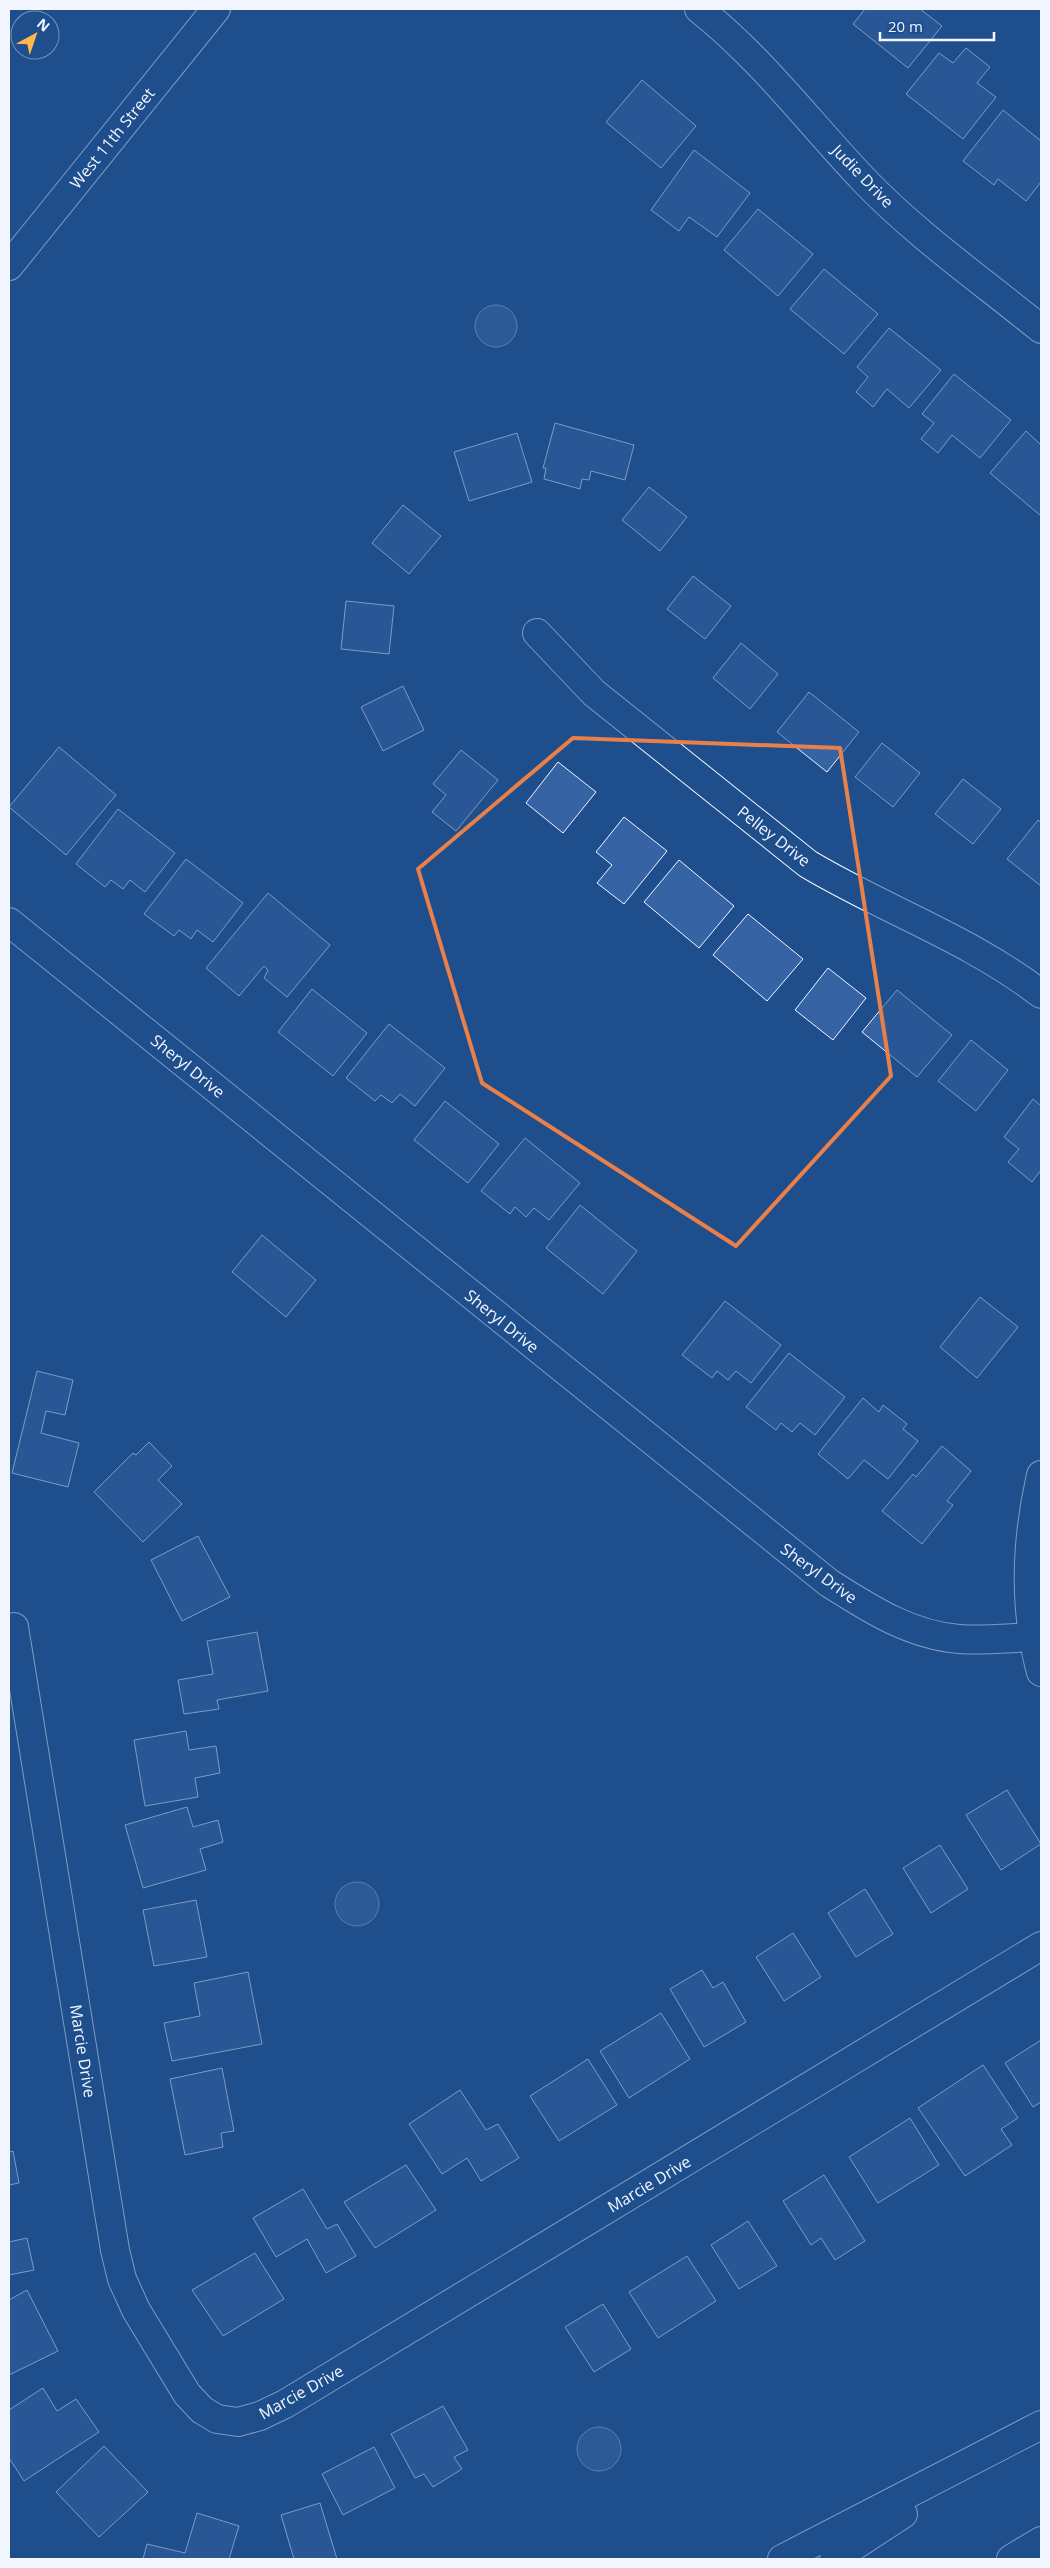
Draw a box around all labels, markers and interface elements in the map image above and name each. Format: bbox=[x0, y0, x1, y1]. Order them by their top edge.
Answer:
north arrow bbox=[10, 10, 60, 60]
scale bar bbox=[880, 10, 994, 42]
text: N bbox=[33, 14, 54, 36]
text: 20 m bbox=[888, 16, 923, 36]
street label: West 11th Street bbox=[64, 83, 160, 193]
street label: Judie Drive bbox=[826, 138, 899, 213]
street label: Pelley Drive bbox=[733, 801, 815, 871]
street label: Sheryl Drive bbox=[146, 1029, 230, 1103]
street label: Sheryl Drive bbox=[460, 1284, 544, 1358]
street label: Sheryl Drive bbox=[776, 1538, 862, 1608]
street label: Marcie Drive bbox=[65, 2003, 101, 2099]
street label: Marcie Drive bbox=[603, 2150, 695, 2218]
street label: Marcie Drive bbox=[255, 2360, 347, 2424]

